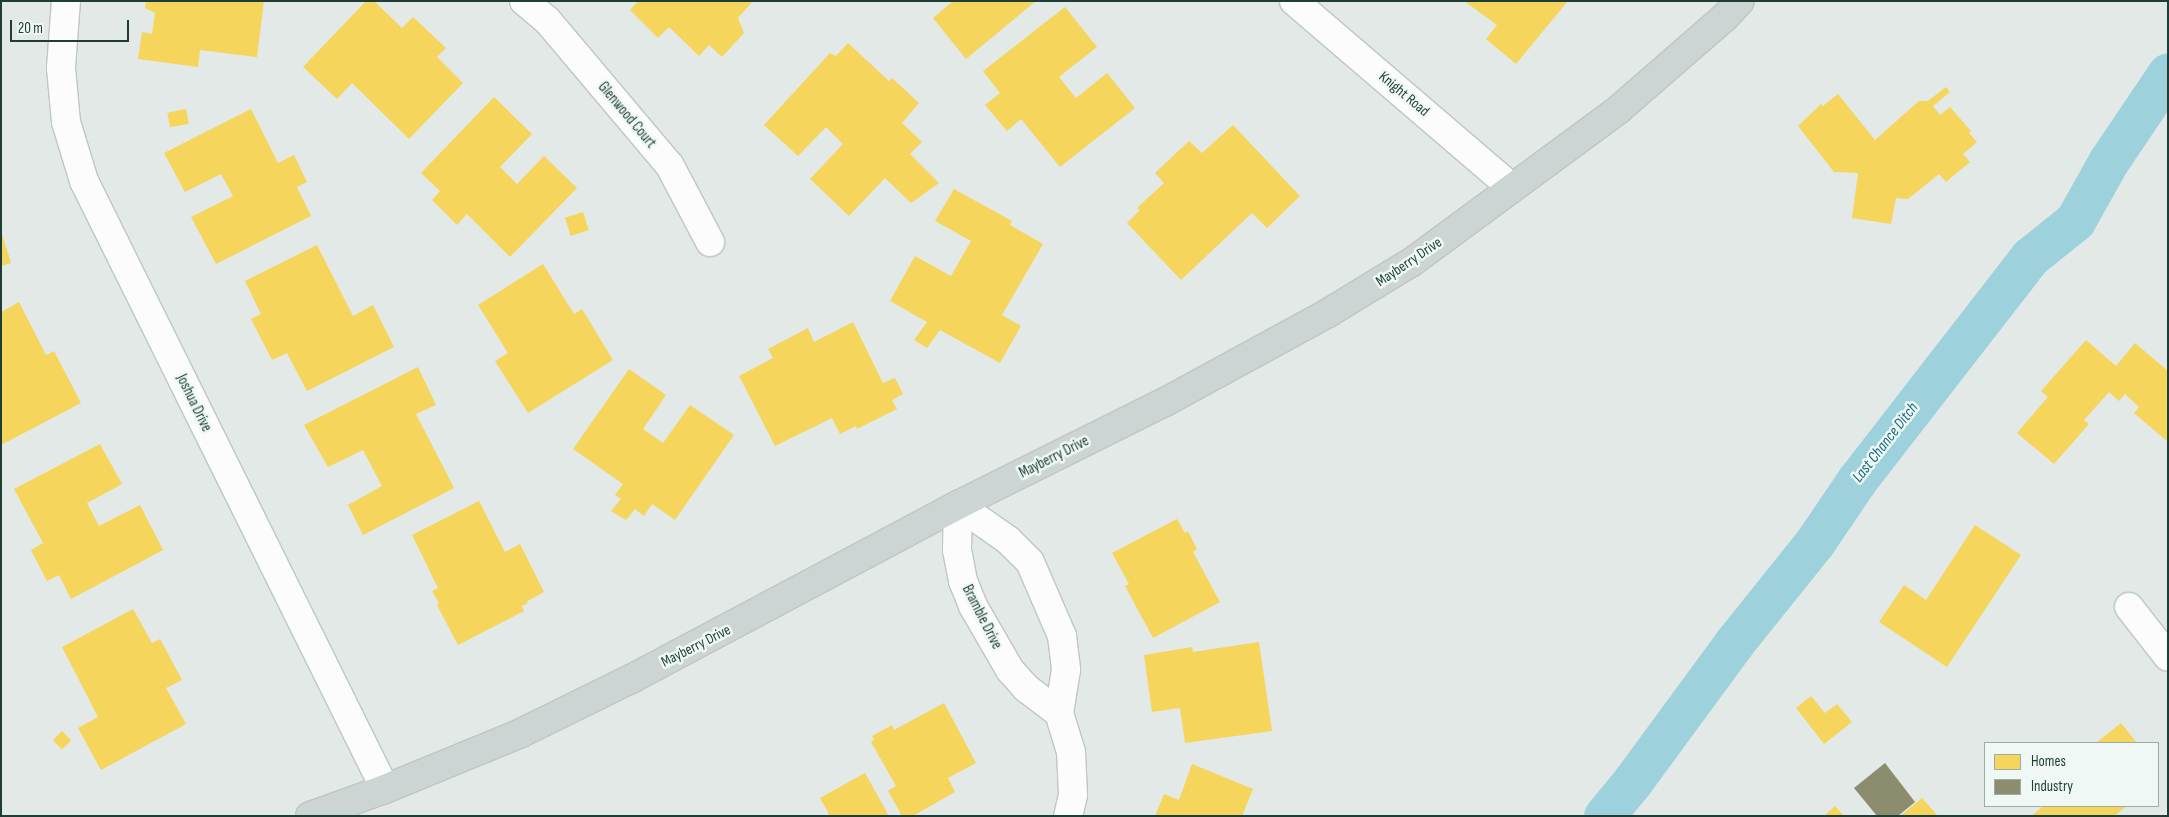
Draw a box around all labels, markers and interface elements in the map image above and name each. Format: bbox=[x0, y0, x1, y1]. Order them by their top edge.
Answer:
scale bar bbox=[12, 10, 131, 42]
text: 20 m bbox=[18, 19, 43, 38]
street label: Knight Road bbox=[1375, 68, 1433, 120]
street label: Glenwood Court bbox=[594, 78, 660, 152]
street label: Mayberry Drive bbox=[1373, 233, 1445, 291]
street label: Joshua Drive bbox=[172, 371, 216, 435]
water label: Last Chance Ditch bbox=[1849, 399, 1923, 487]
street label: Mayberry Drive bbox=[1016, 432, 1092, 482]
street label: Bramble Drive bbox=[958, 582, 1006, 652]
street label: Mayberry Drive bbox=[658, 621, 734, 671]
legend bbox=[1984, 742, 2159, 807]
text: Homes bbox=[2031, 752, 2066, 771]
text: Industry bbox=[2031, 777, 2073, 796]

